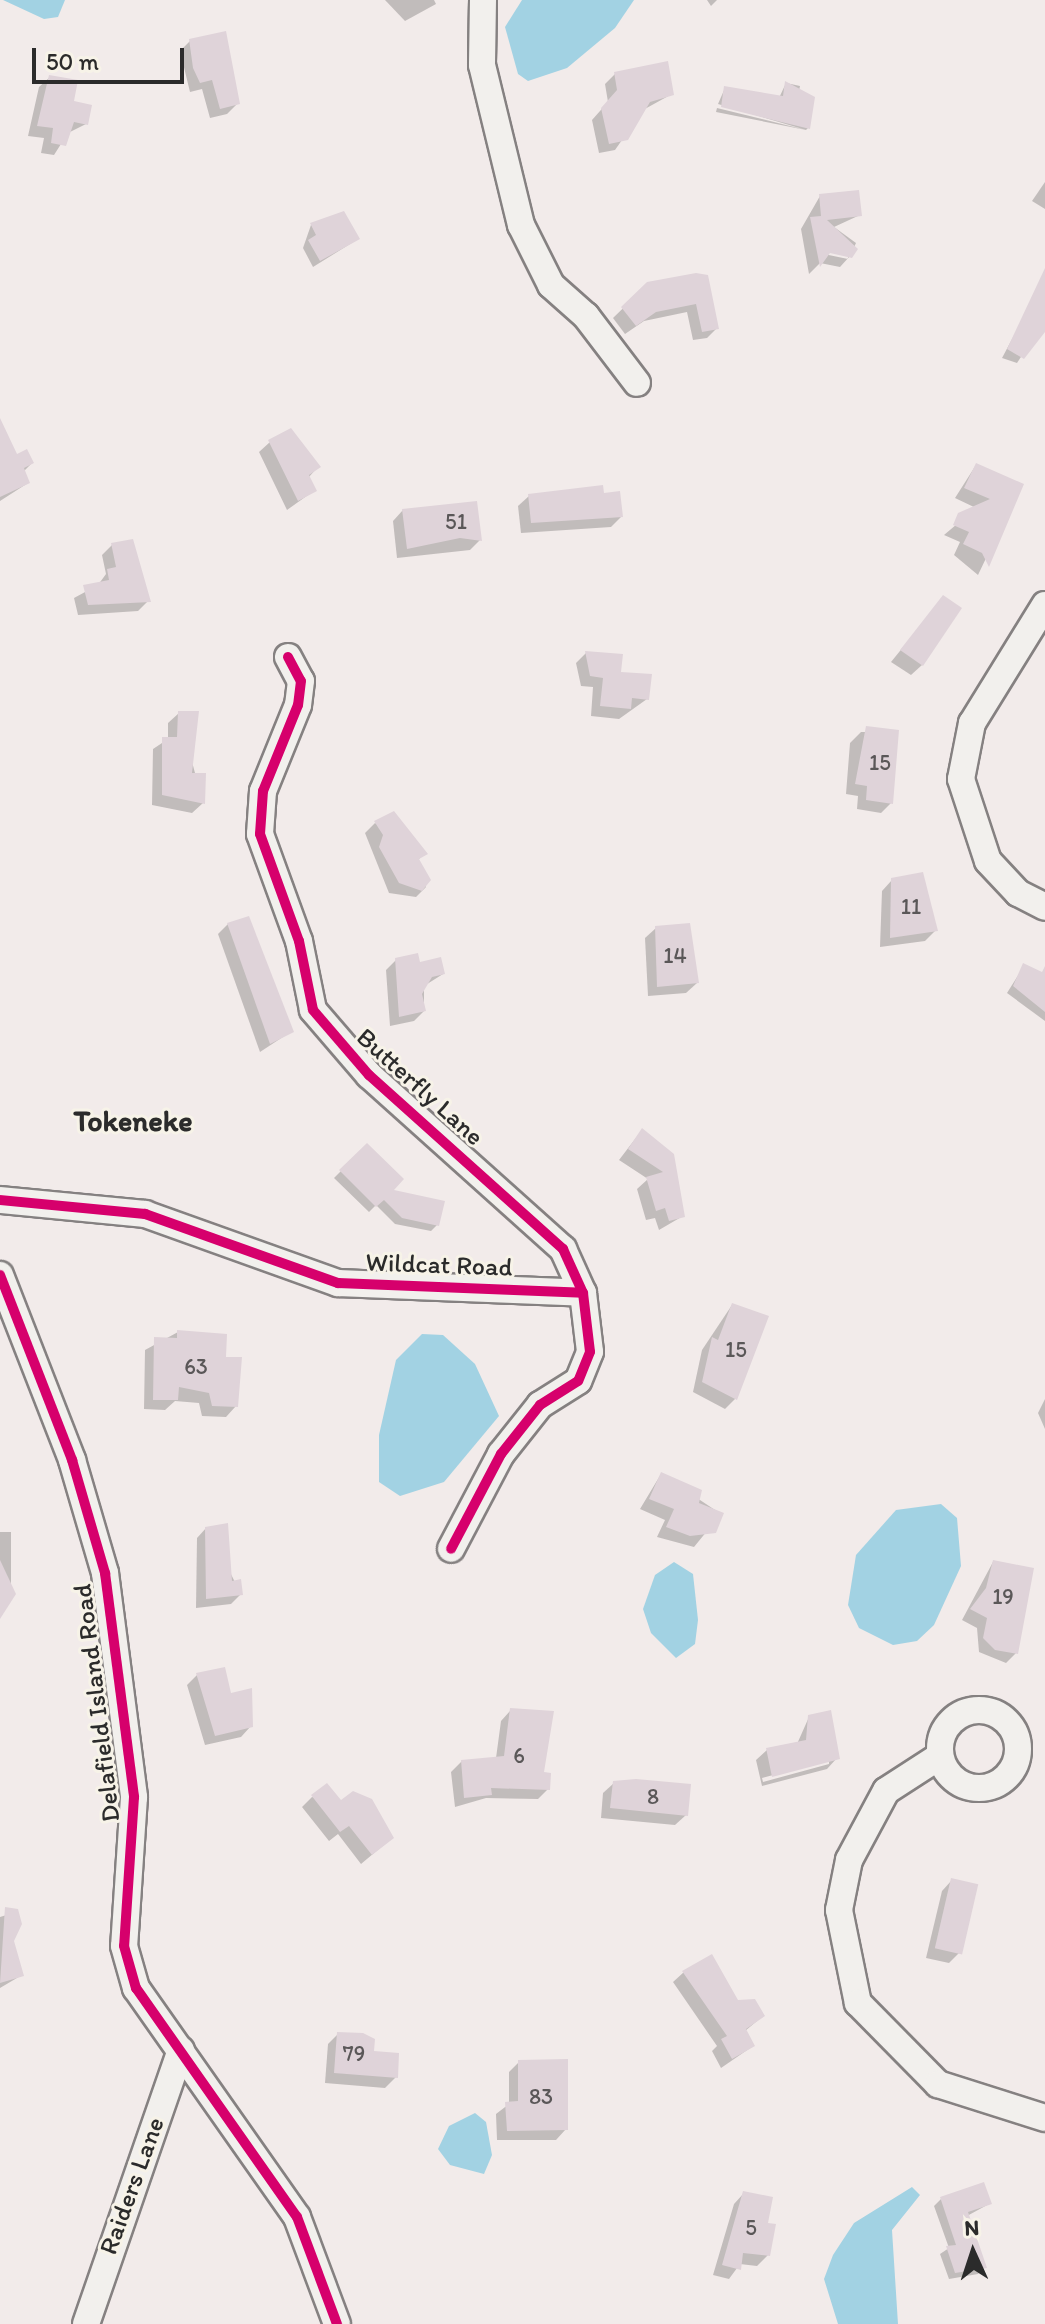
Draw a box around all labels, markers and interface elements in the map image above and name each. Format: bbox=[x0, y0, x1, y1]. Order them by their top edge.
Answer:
scale bar bbox=[36, 32, 188, 82]
text: 50 m bbox=[46, 47, 99, 76]
house number: 51 bbox=[445, 509, 467, 535]
house number: 15 bbox=[869, 750, 891, 776]
house number: 11 bbox=[901, 894, 921, 920]
house number: 14 bbox=[663, 943, 687, 969]
street label: Butterfly Lane bbox=[350, 1021, 490, 1153]
district label: Tokeneke bbox=[73, 1103, 193, 1139]
street label: Wildcat Road bbox=[365, 1247, 513, 1283]
house number: 15 bbox=[725, 1337, 747, 1363]
house number: 63 bbox=[184, 1354, 208, 1380]
street label: Delafield Island Road bbox=[67, 1582, 127, 1824]
house number: 19 bbox=[992, 1584, 1014, 1610]
house number: 6 bbox=[513, 1743, 525, 1769]
house number: 8 bbox=[647, 1784, 659, 1810]
house number: 79 bbox=[343, 2041, 365, 2067]
house number: 83 bbox=[529, 2084, 553, 2110]
street label: Raiders Lane bbox=[93, 2113, 171, 2259]
north arrow bbox=[933, 2212, 1013, 2292]
text: N bbox=[964, 2214, 980, 2241]
house number: 5 bbox=[745, 2215, 757, 2241]

